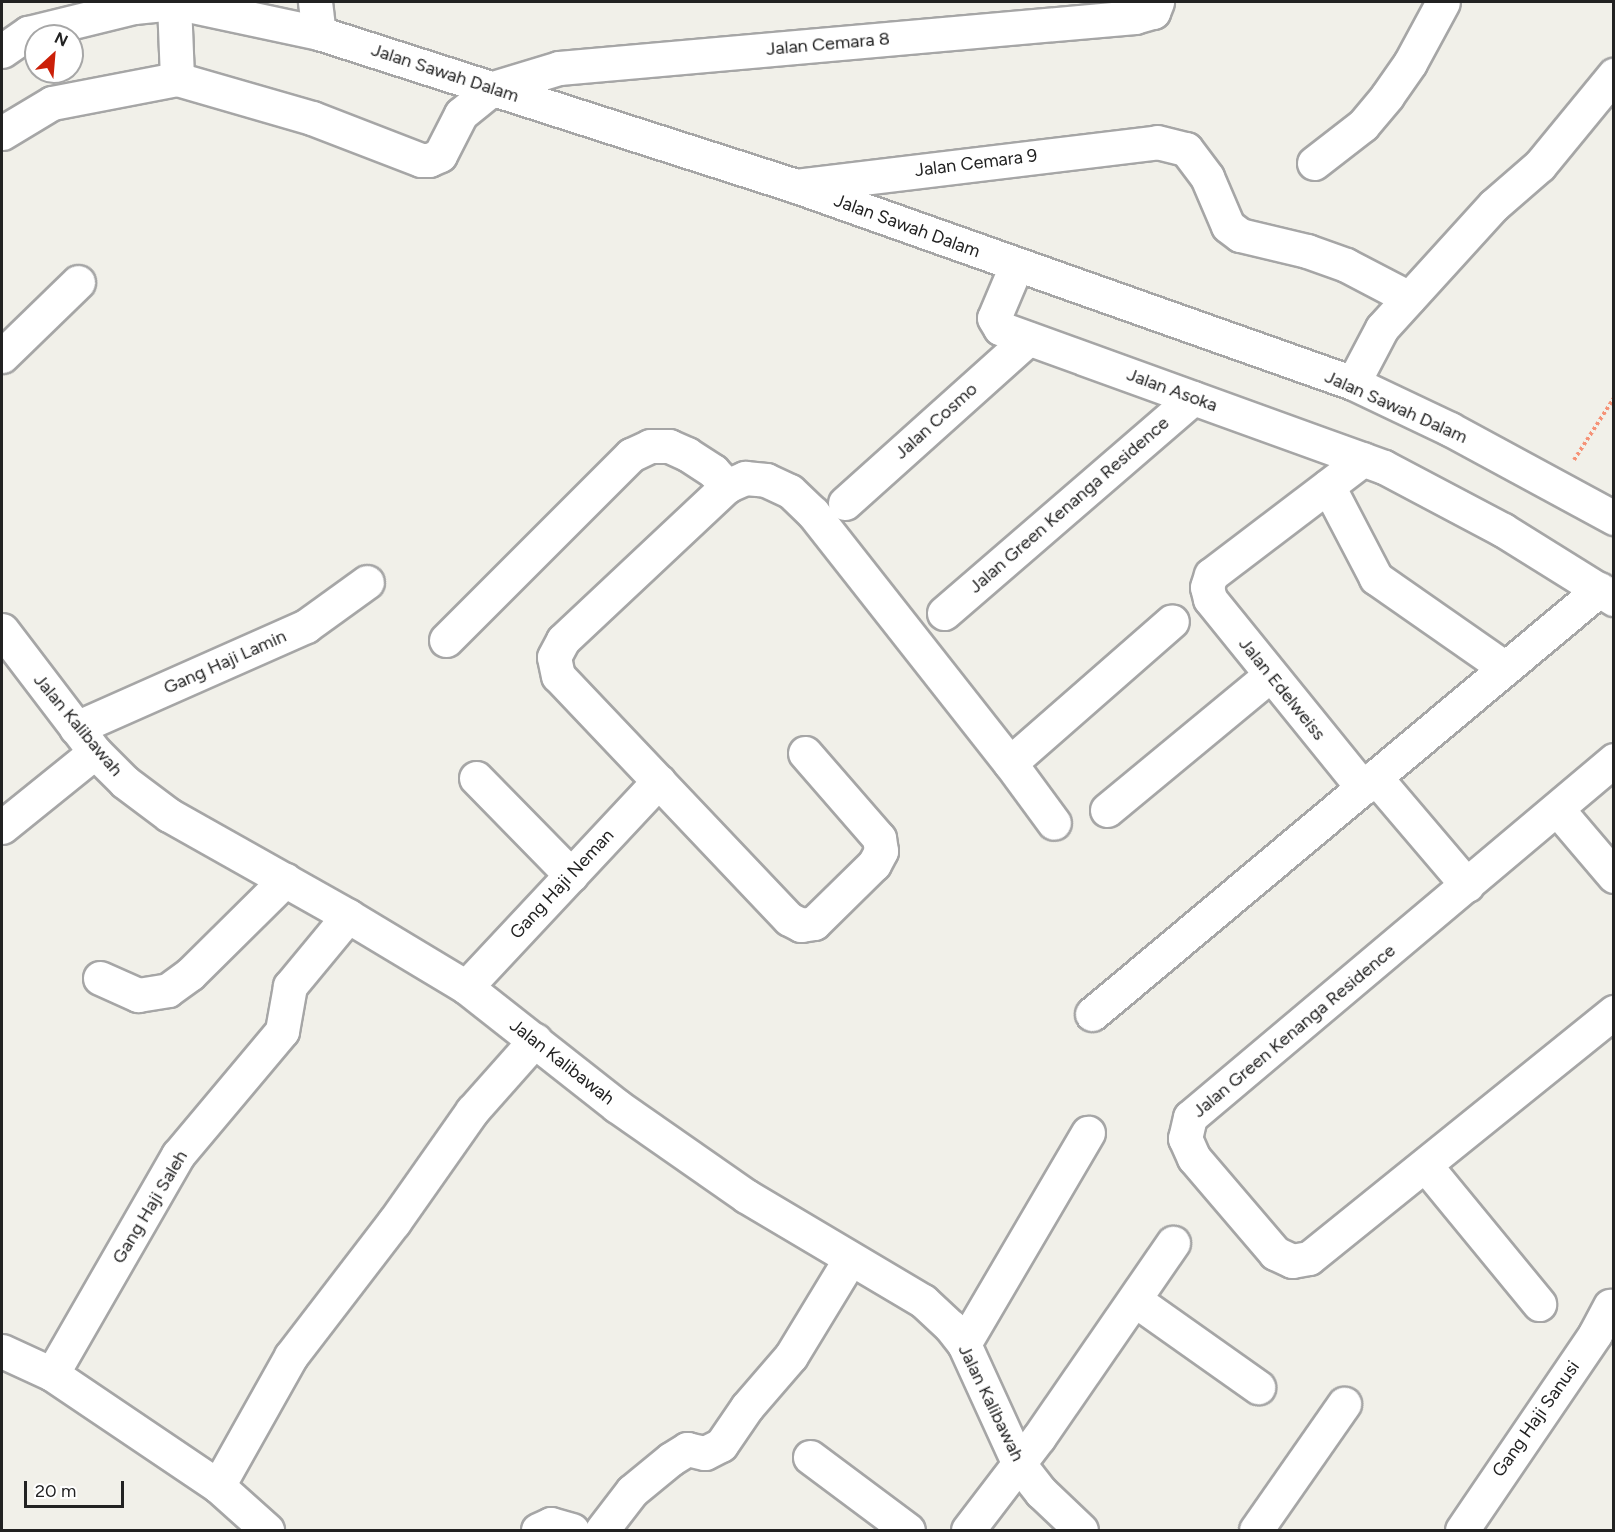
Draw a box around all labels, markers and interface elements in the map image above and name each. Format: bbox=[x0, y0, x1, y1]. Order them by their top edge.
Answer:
north arrow bbox=[24, 24, 84, 84]
text: N bbox=[52, 28, 71, 50]
street label: Jalan Cemara 8 bbox=[765, 28, 891, 60]
street label: Jalan Sawah Dalam bbox=[369, 39, 521, 107]
street label: Jalan Cemara 9 bbox=[914, 145, 1038, 181]
street label: Jalan Sawah Dalam bbox=[831, 190, 983, 262]
street label: Jalan Asoka bbox=[1124, 364, 1220, 416]
street label: Jalan Sawah Dalam bbox=[1321, 366, 1471, 448]
street label: Jalan Cosmo bbox=[890, 378, 982, 464]
street label: Jalan Green Kenanga Residence bbox=[965, 412, 1173, 598]
street label: Gang Haji Lamin bbox=[160, 625, 290, 699]
street label: Jalan Edelweiss bbox=[1234, 633, 1330, 745]
street label: Jalan Kalibawah bbox=[29, 669, 127, 781]
street label: Gang Haji Neman bbox=[506, 825, 618, 943]
street label: Jalan Green Kenanga Residence bbox=[1188, 940, 1400, 1122]
street label: Jalan Kalibawah bbox=[505, 1014, 619, 1110]
street label: Gang Haji Saleh bbox=[108, 1147, 192, 1267]
street label: Jalan Kalibawah bbox=[953, 1341, 1029, 1465]
street label: Gang Haji Sanusi bbox=[1488, 1357, 1584, 1481]
scale bar bbox=[27, 1469, 128, 1507]
text: 20 m bbox=[35, 1480, 76, 1502]

